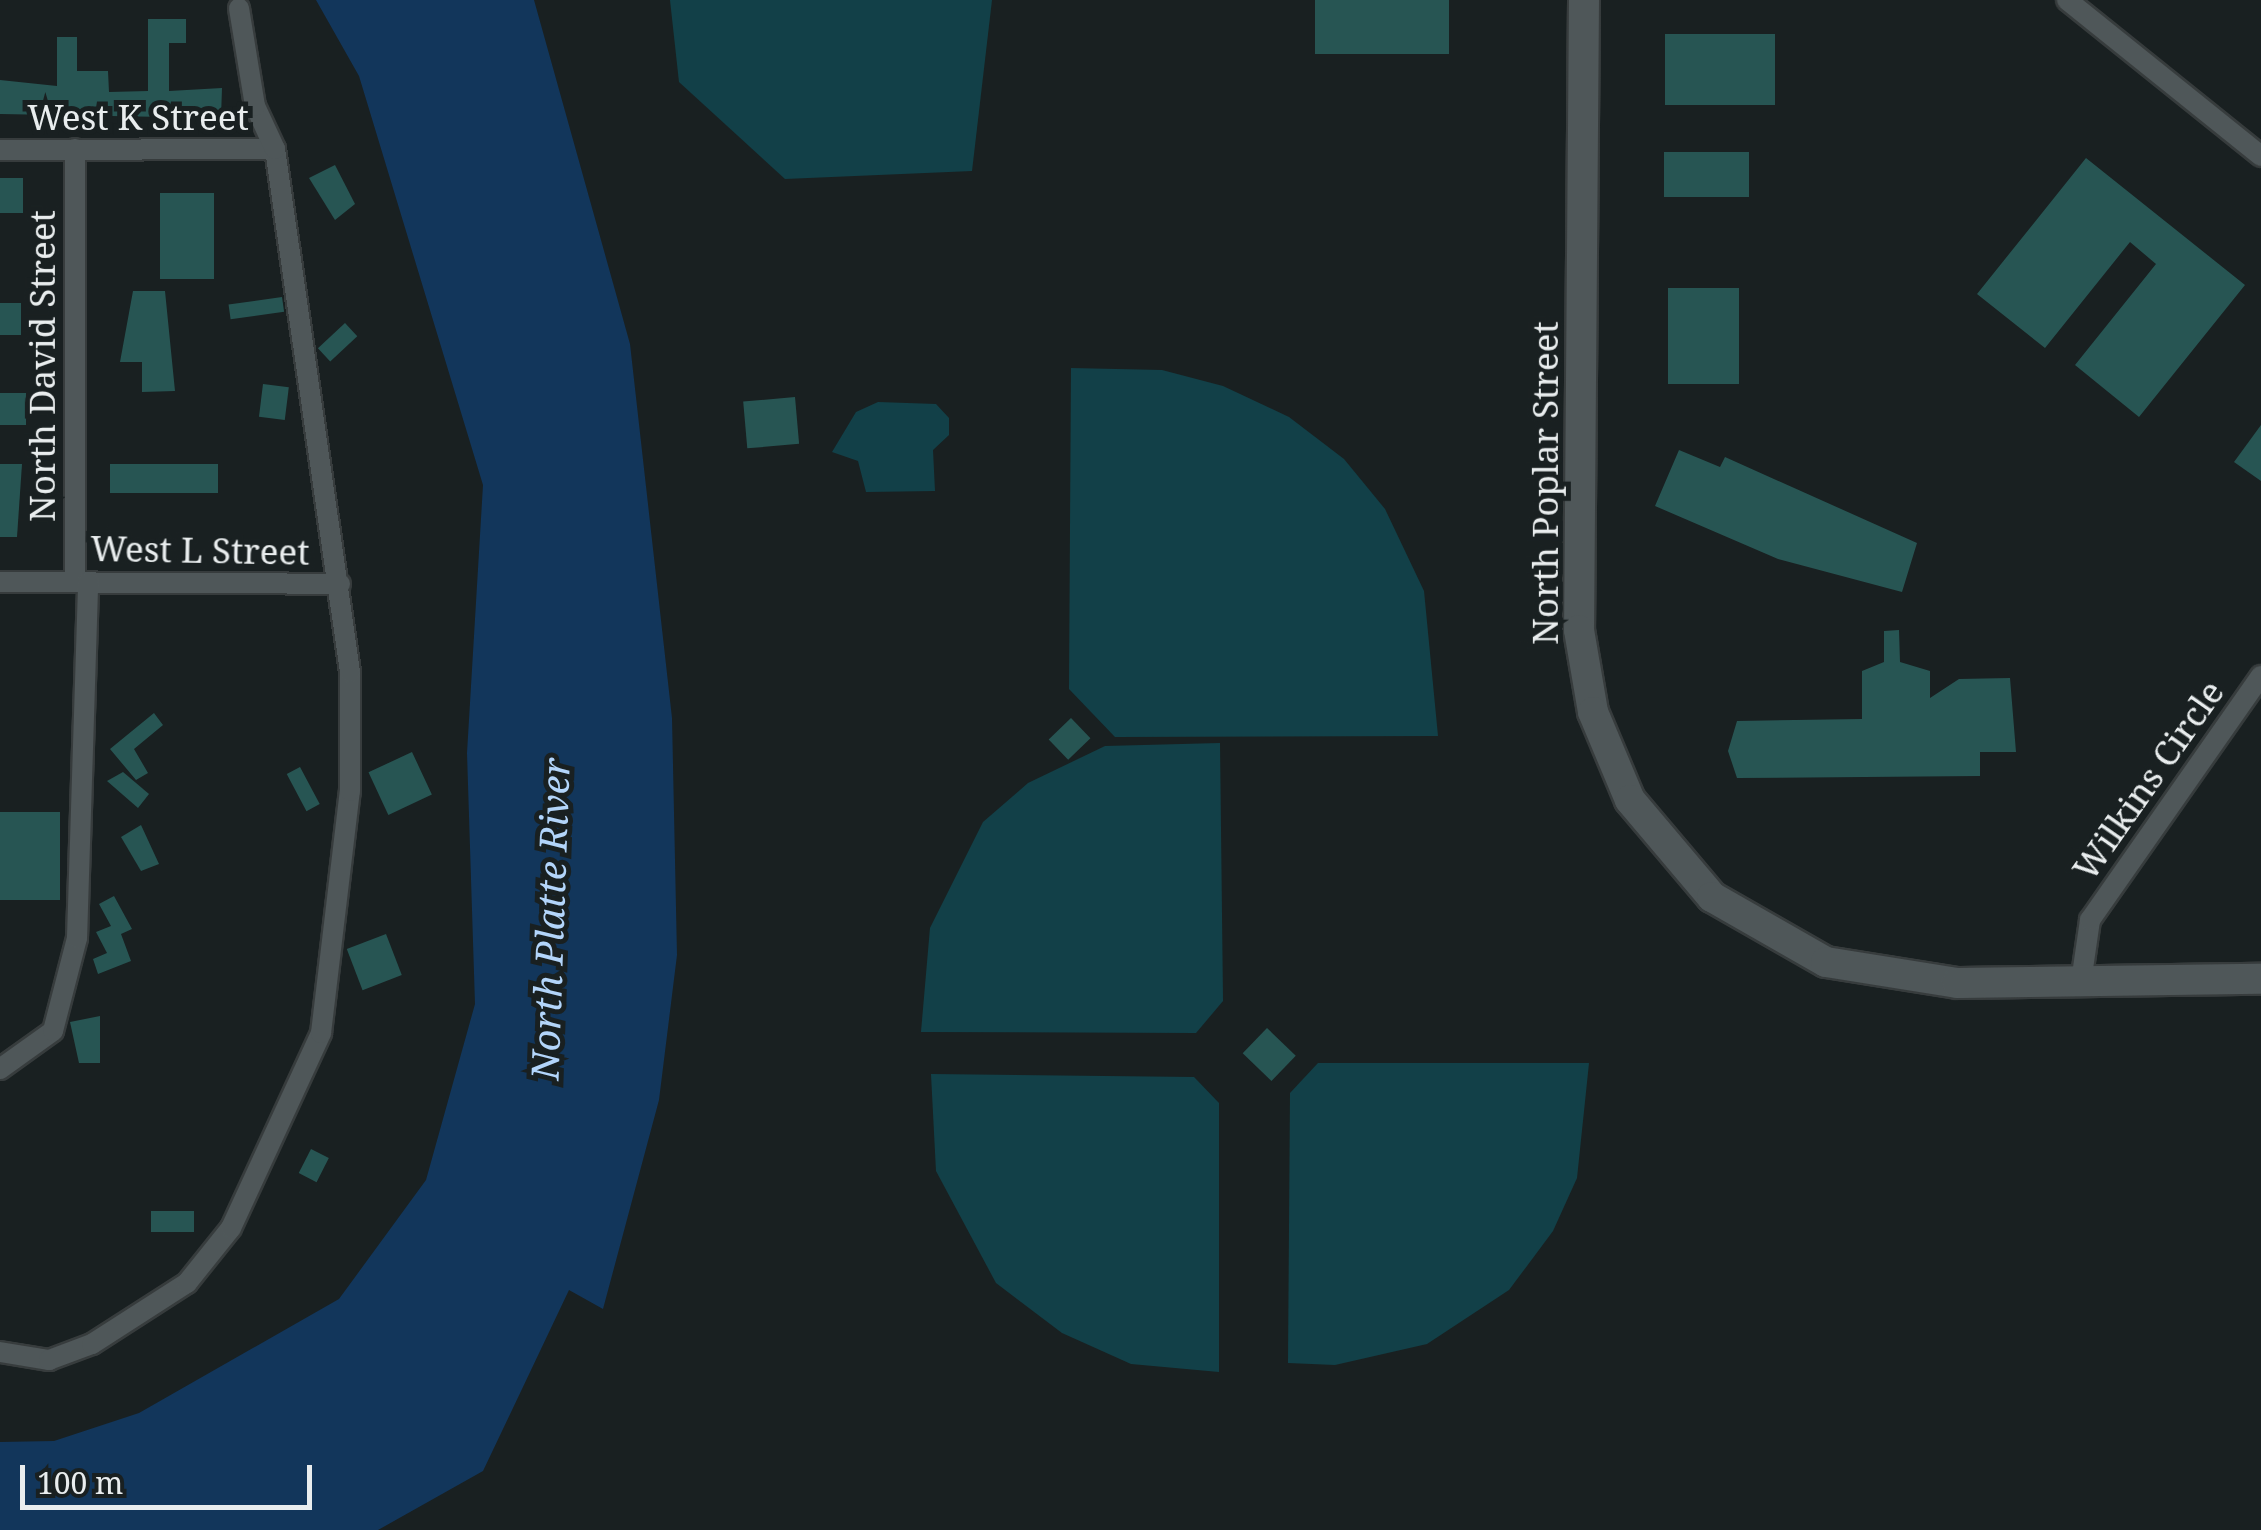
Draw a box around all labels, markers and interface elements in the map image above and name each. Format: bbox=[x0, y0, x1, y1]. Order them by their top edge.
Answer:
street label: West K Street bbox=[27, 96, 249, 138]
street label: North David Street bbox=[21, 210, 63, 522]
street label: North Poplar Street bbox=[1524, 321, 1566, 645]
street label: West L Street bbox=[90, 527, 310, 573]
street label: Wilkins Circle bbox=[2064, 672, 2232, 888]
water label: North Platte River bbox=[522, 757, 578, 1081]
scale bar bbox=[25, 1445, 318, 1507]
text: 100 m bbox=[37, 1462, 123, 1503]

